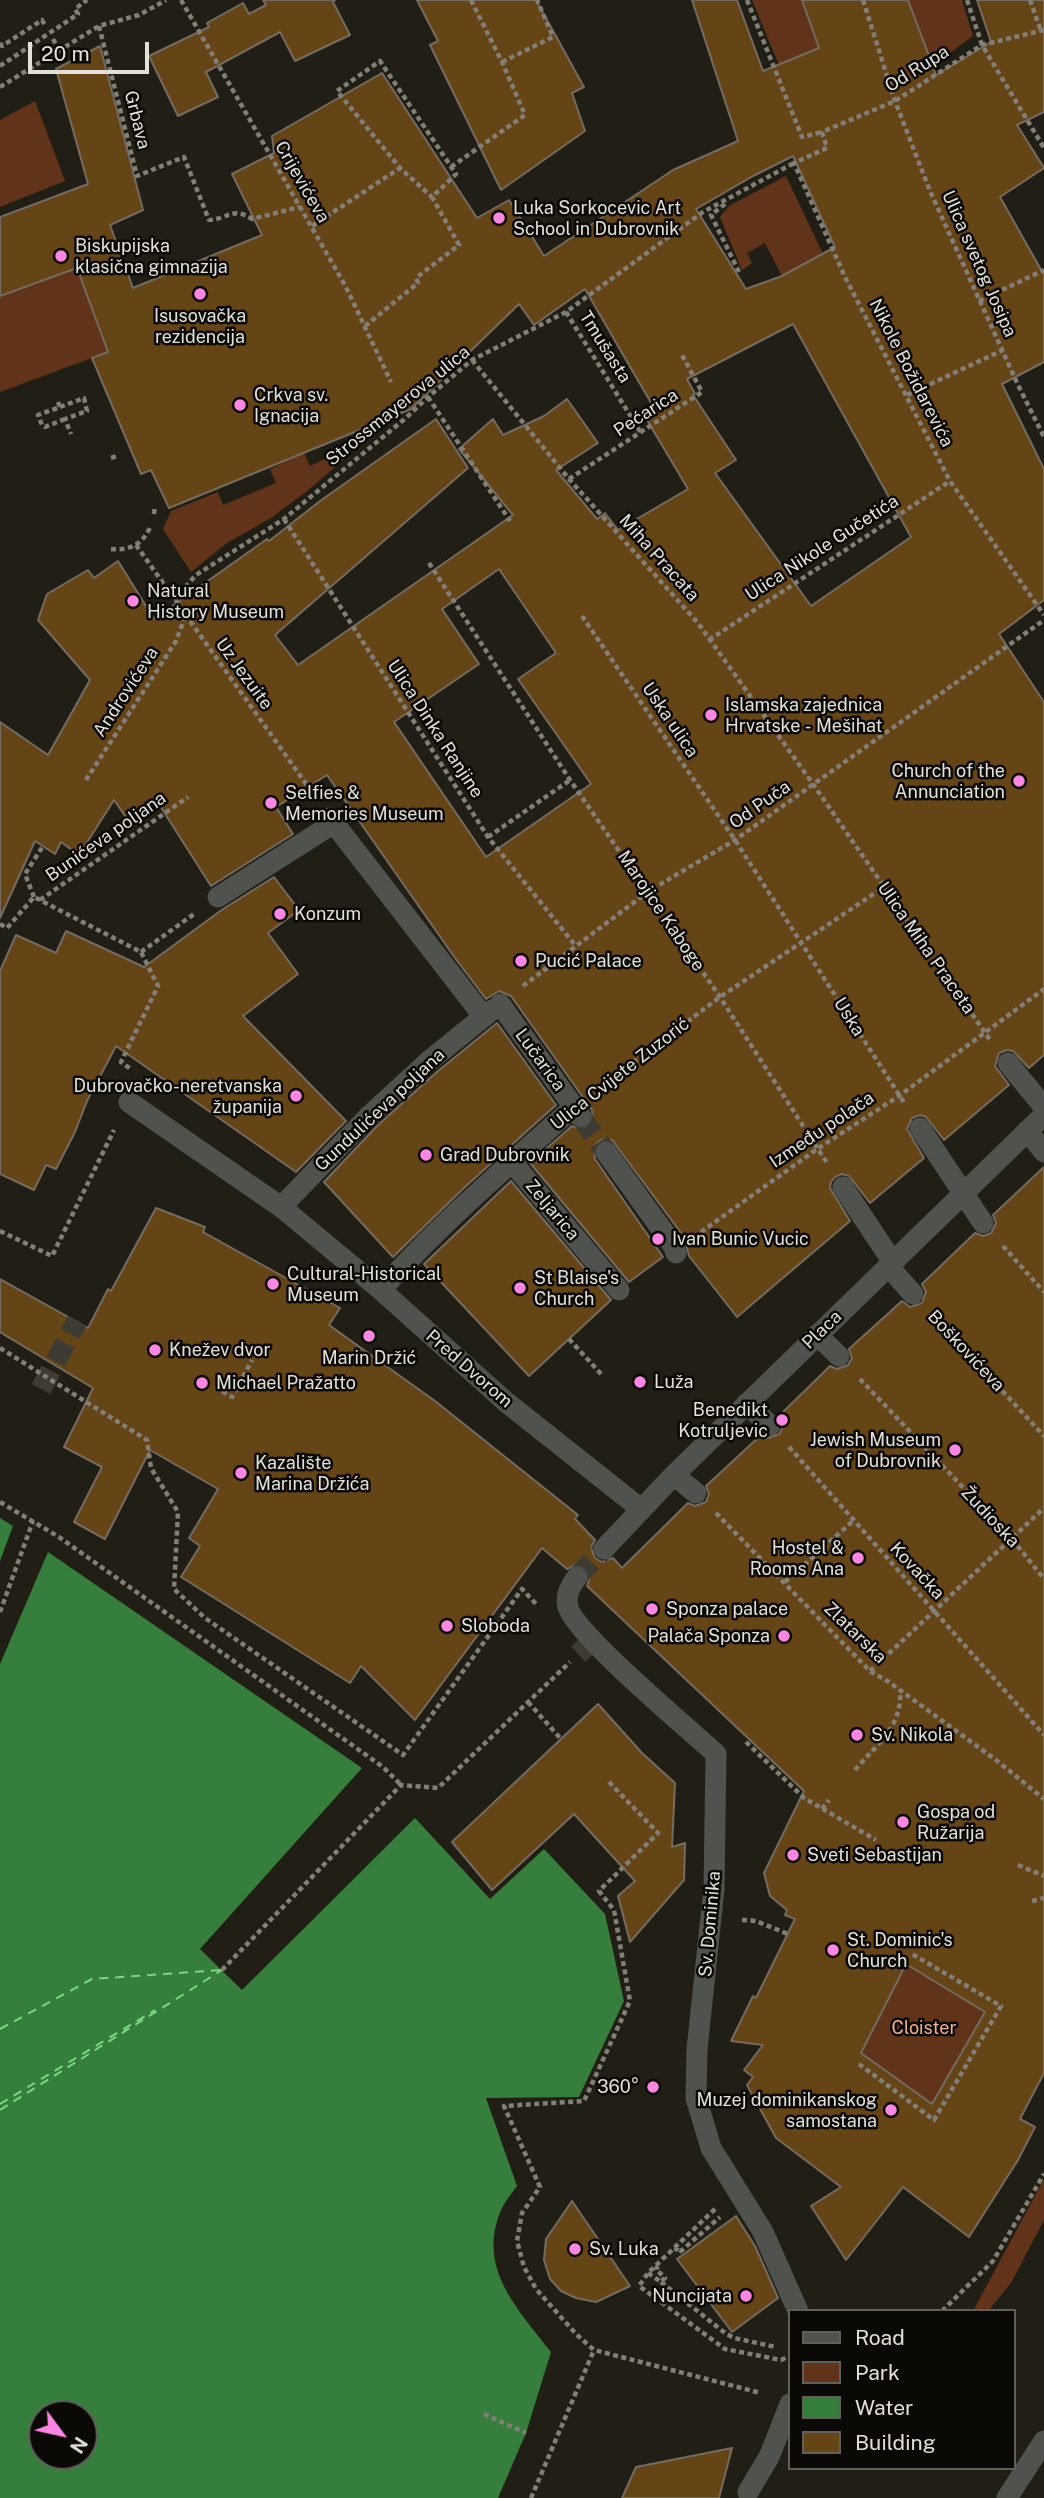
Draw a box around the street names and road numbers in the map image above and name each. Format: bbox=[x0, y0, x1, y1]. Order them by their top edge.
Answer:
street label: Od Rupa bbox=[881, 41, 953, 97]
street label: Grbava bbox=[119, 89, 155, 151]
street label: Crijevićeva bbox=[270, 137, 334, 227]
street label: Ulica svetog Josipa bbox=[937, 187, 1021, 341]
street label: Nikole Božidarevića bbox=[864, 295, 958, 451]
street label: Tmušasta bbox=[574, 307, 636, 387]
street label: Strossmayerova ulica bbox=[322, 341, 474, 471]
street label: Pećarica bbox=[610, 384, 682, 442]
street label: Ulica Nikole Gučetića bbox=[741, 490, 903, 606]
street label: Miha Pracata bbox=[614, 510, 704, 606]
street label: Uz Jezuite bbox=[211, 634, 277, 714]
street label: Androvićeva bbox=[89, 643, 163, 741]
street label: Ulica Dinka Ranjine bbox=[382, 656, 488, 802]
street label: Uska ulica bbox=[637, 678, 703, 762]
street label: Od Puča bbox=[725, 776, 795, 834]
street label: Bunićeva poljana bbox=[42, 787, 170, 887]
street label: Marojice Kaboge bbox=[613, 847, 709, 975]
street label: Ulica Miha Praceta bbox=[872, 878, 980, 1018]
street label: Uska bbox=[829, 994, 869, 1040]
street label: Ulica Cvijete Zuzorić bbox=[546, 1013, 694, 1135]
street label: Lučarica bbox=[510, 1025, 570, 1095]
street label: Gundulićeva poljana bbox=[311, 1044, 449, 1176]
street label: Između polača bbox=[766, 1087, 878, 1173]
street label: Zeljarica bbox=[520, 1175, 584, 1245]
street label: Placa bbox=[798, 1306, 846, 1354]
street label: Boškovićeva bbox=[923, 1306, 1009, 1396]
street label: Pred Dvorom bbox=[421, 1325, 517, 1413]
street label: Žudioska bbox=[956, 1482, 1024, 1552]
street label: Kovačka bbox=[885, 1538, 949, 1604]
street label: Zlatarska bbox=[819, 1598, 891, 1668]
street label: Sv. Dominika bbox=[695, 1870, 725, 1978]

